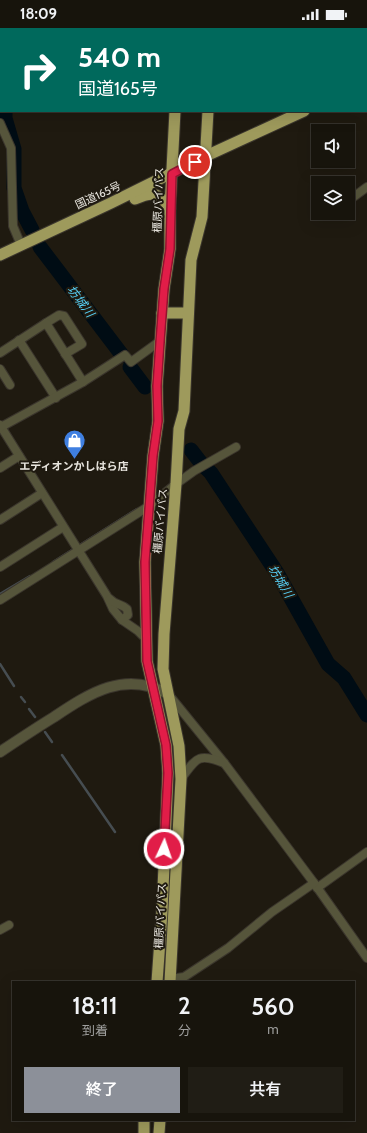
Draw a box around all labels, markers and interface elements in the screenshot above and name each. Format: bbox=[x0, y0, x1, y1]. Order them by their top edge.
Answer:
text: 18:09 bbox=[20, 5, 57, 23]
text: 540 m bbox=[78, 40, 161, 74]
icon: right bbox=[12, 44, 64, 96]
text: 国道165号 bbox=[78, 78, 158, 100]
map controls bbox=[311, 124, 355, 220]
button: sound bbox=[311, 124, 355, 168]
pin bbox=[178, 145, 212, 179]
icon: arrive bbox=[184, 151, 206, 173]
street label: 橿原バイパス bbox=[150, 167, 166, 233]
button: layers bbox=[311, 176, 355, 220]
street label: 国道165号 bbox=[73, 178, 123, 212]
water label: 坊城川 bbox=[64, 282, 99, 321]
shop icon: エディオンかしはら店 bbox=[61, 427, 87, 460]
place label: エディオンかしはら店 bbox=[19, 459, 129, 473]
street label: 橿原バイパス bbox=[150, 488, 170, 554]
water label: 坊城川 bbox=[265, 562, 298, 602]
position arrow bbox=[143, 828, 185, 870]
street label: 橿原バイパス bbox=[151, 883, 169, 949]
text: 18:11 bbox=[72, 991, 118, 1020]
text: 2 bbox=[178, 991, 191, 1020]
text: 560 bbox=[251, 992, 295, 1021]
text: m bbox=[267, 1021, 279, 1037]
text: 到着 bbox=[82, 1022, 108, 1038]
text: 分 bbox=[178, 1022, 191, 1038]
button: 終了 bbox=[24, 1067, 180, 1113]
button: 共有 bbox=[188, 1067, 343, 1113]

